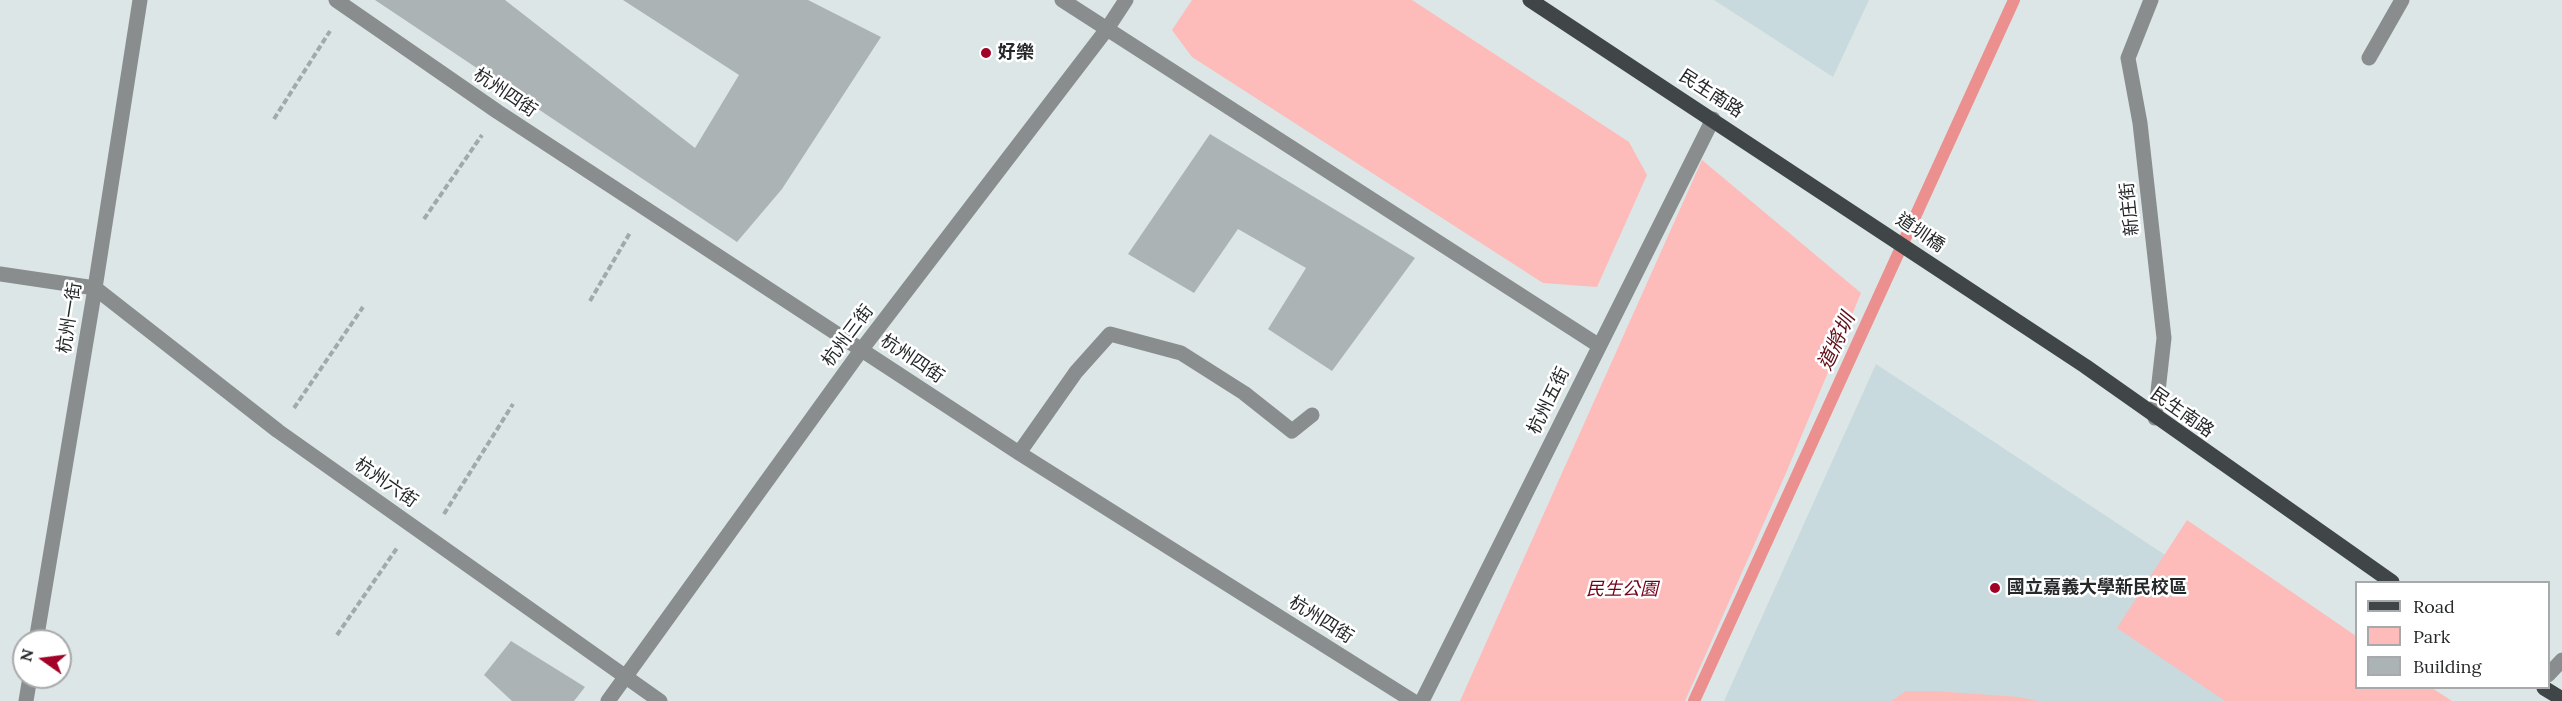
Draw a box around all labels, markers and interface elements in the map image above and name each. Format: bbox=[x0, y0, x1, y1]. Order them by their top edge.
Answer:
place label: 好樂 bbox=[998, 42, 1034, 64]
marker: 好樂 bbox=[979, 46, 993, 60]
street label: 杭州四街 bbox=[469, 64, 541, 122]
street label: 民生南路 bbox=[1675, 65, 1747, 123]
street label: 新庄街 bbox=[2116, 181, 2144, 237]
street label: 道圳橋 bbox=[1892, 209, 1948, 257]
street label: 杭州一街 bbox=[54, 281, 86, 355]
street label: 杭州三街 bbox=[818, 301, 878, 371]
water label: 道將圳 bbox=[1813, 310, 1861, 374]
street label: 杭州四街 bbox=[876, 330, 948, 388]
street label: 杭州五街 bbox=[1524, 364, 1574, 438]
street label: 民生南路 bbox=[2146, 384, 2218, 442]
street label: 杭州六街 bbox=[350, 454, 422, 512]
place label: 國立嘉義大學新民校區 bbox=[2007, 577, 2187, 599]
park label: 民生公園 bbox=[1586, 579, 1658, 601]
marker: 國立嘉義大學新民校區 bbox=[1988, 581, 2002, 595]
legend bbox=[2355, 581, 2550, 689]
street label: 杭州四街 bbox=[1285, 592, 1357, 648]
text: Road bbox=[2413, 595, 2455, 618]
text: Park bbox=[2413, 625, 2450, 648]
north arrow bbox=[12, 629, 72, 689]
text: N bbox=[15, 647, 38, 664]
text: Building bbox=[2413, 655, 2481, 678]

